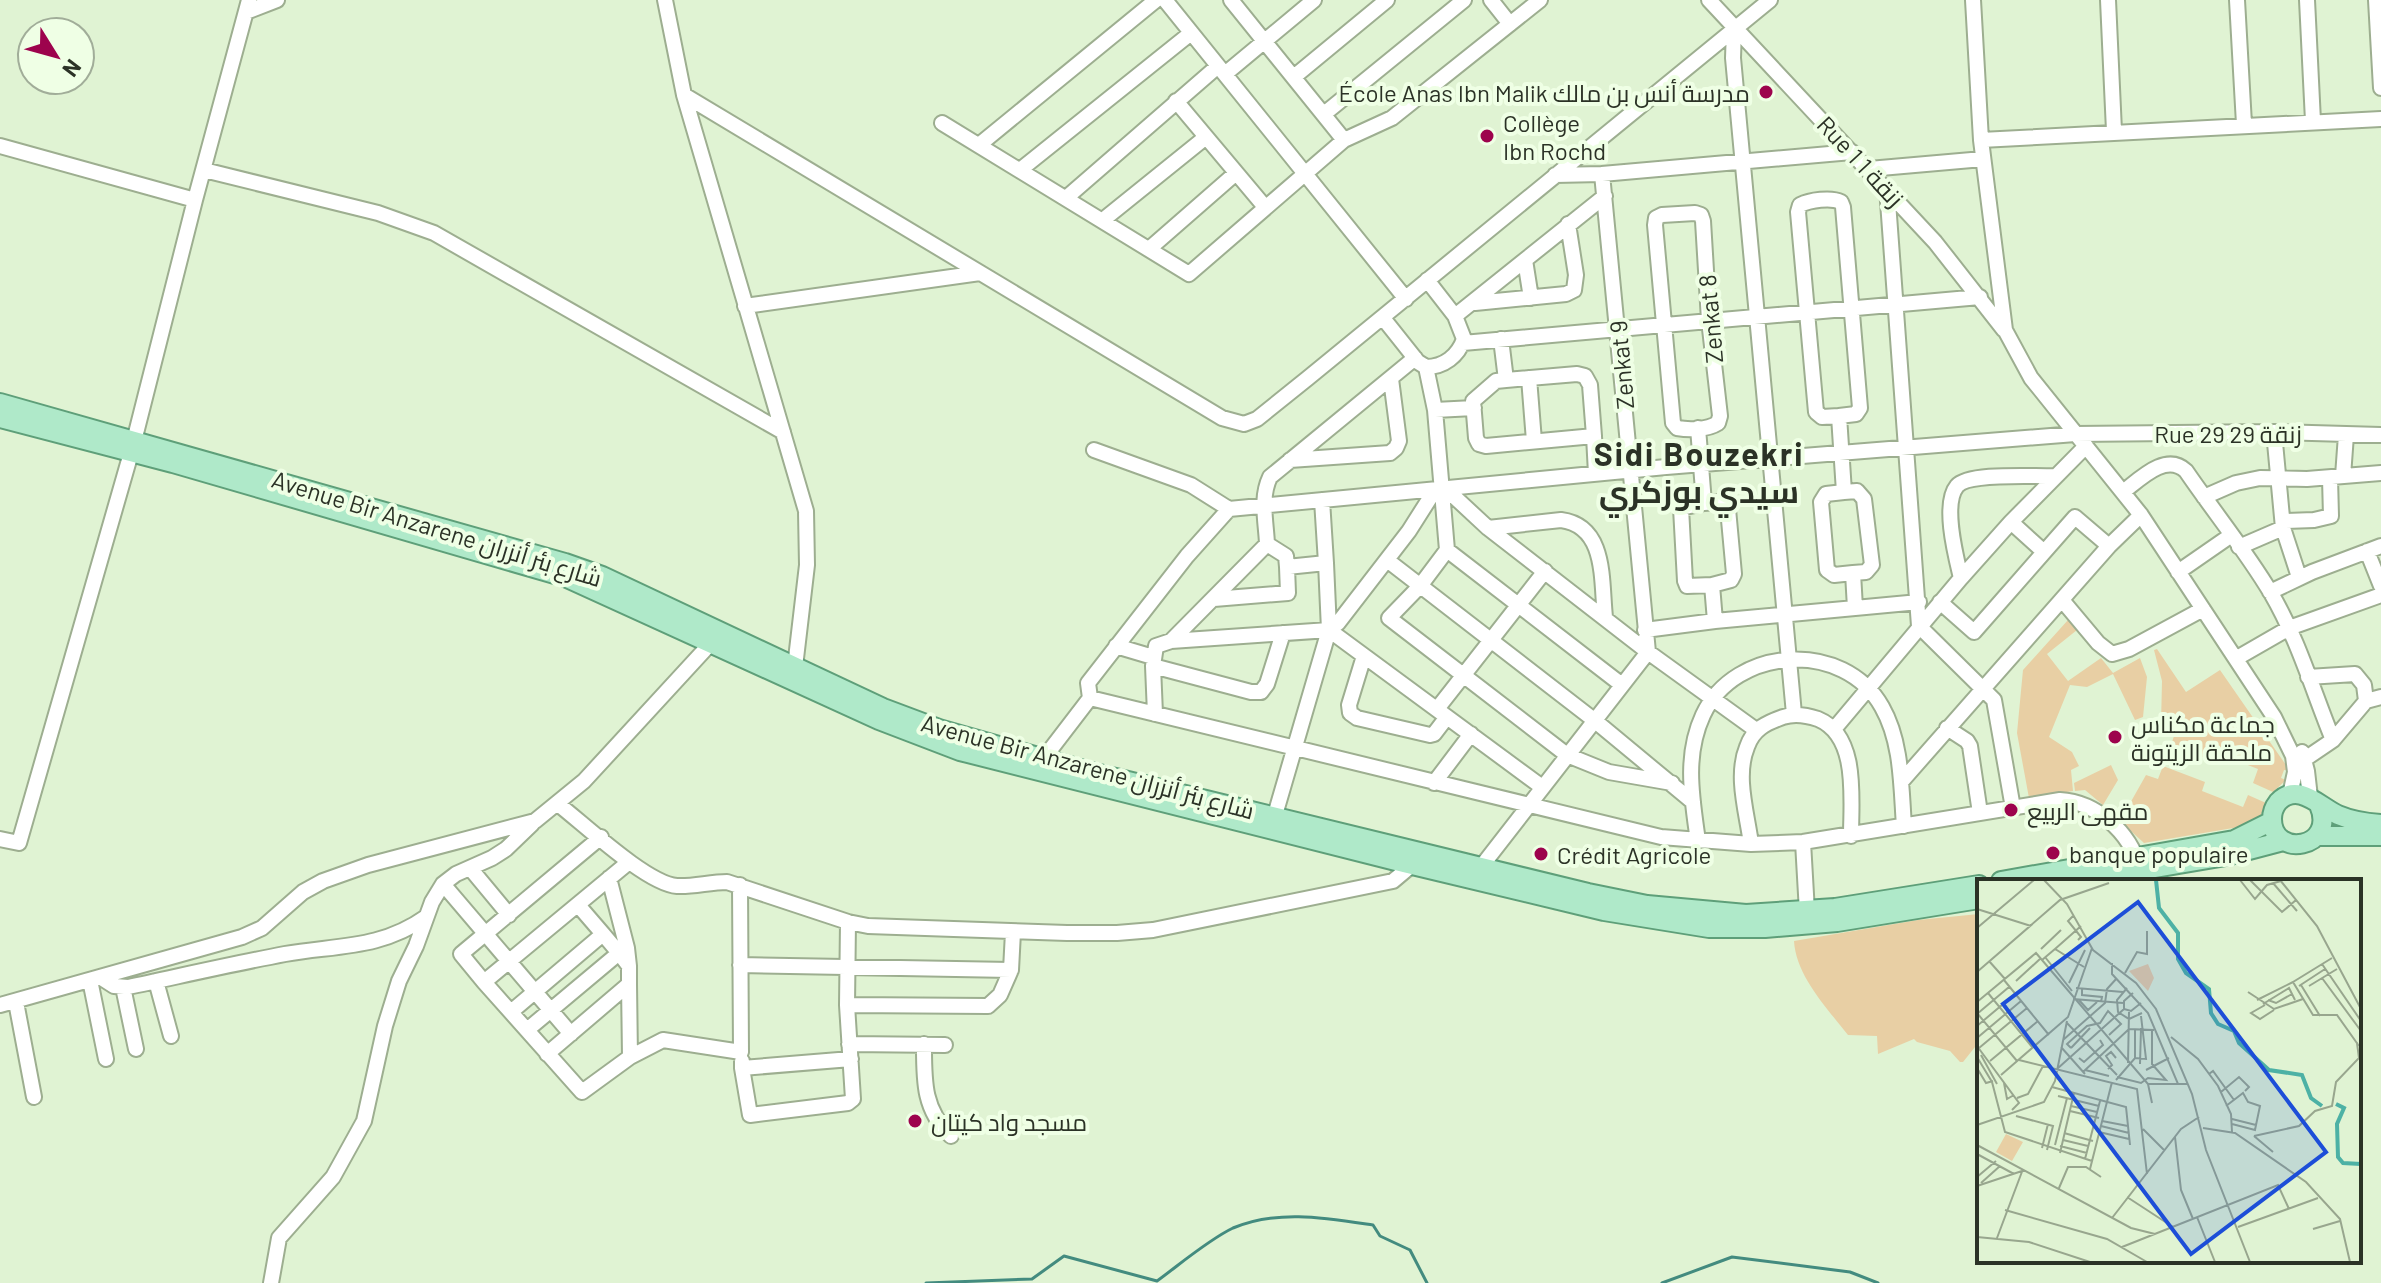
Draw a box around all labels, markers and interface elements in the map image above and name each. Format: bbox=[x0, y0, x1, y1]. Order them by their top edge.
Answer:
north arrow bbox=[16, 16, 96, 96]
text: N bbox=[58, 55, 88, 82]
place label: École Anas Ibn Malik مدرسة أنس بن مالك bbox=[1338, 78, 1750, 108]
marker: École Anas Ibn Malik مدرسة أنس بن مالك bbox=[1757, 83, 1775, 101]
place label: Collège Ibn Rochd bbox=[1503, 108, 1606, 165]
street label: Rue 1 زنقة 1 bbox=[1812, 110, 1910, 212]
marker: Collège Ibn Rochd bbox=[1478, 127, 1496, 145]
street label: Zenkat 8 bbox=[1692, 273, 1728, 365]
street label: Zenkat 9 bbox=[1603, 319, 1639, 411]
street label: Rue 29 زنقة 29 bbox=[2154, 419, 2302, 448]
district label: Sidi Bouzekri سيدي بوزكري bbox=[1594, 434, 1804, 518]
street label: Avenue Bir Anzarene شارع بئر أنزران bbox=[268, 464, 606, 595]
street label: Avenue Bir Anzarene شارع بئر أنزران bbox=[918, 708, 1258, 827]
place label: جماعة مكناس ملحقة الزيتونة bbox=[2131, 709, 2275, 766]
marker: جماعة مكناس ملحقة الزيتونة bbox=[2106, 728, 2124, 746]
place label: مقهى الربيع bbox=[2027, 796, 2148, 828]
marker: مقهى الربيع bbox=[2002, 801, 2020, 819]
place label: banque populaire bbox=[2069, 839, 2249, 868]
place label: Crédit Agricole bbox=[1557, 840, 1711, 869]
marker: banque populaire bbox=[2044, 844, 2062, 862]
marker: Crédit Agricole bbox=[1532, 845, 1550, 863]
inset map bbox=[1977, 879, 2361, 1263]
place label: مسجد واد كيتان bbox=[931, 1107, 1087, 1137]
marker: مسجد واد كيتان bbox=[906, 1112, 924, 1130]

